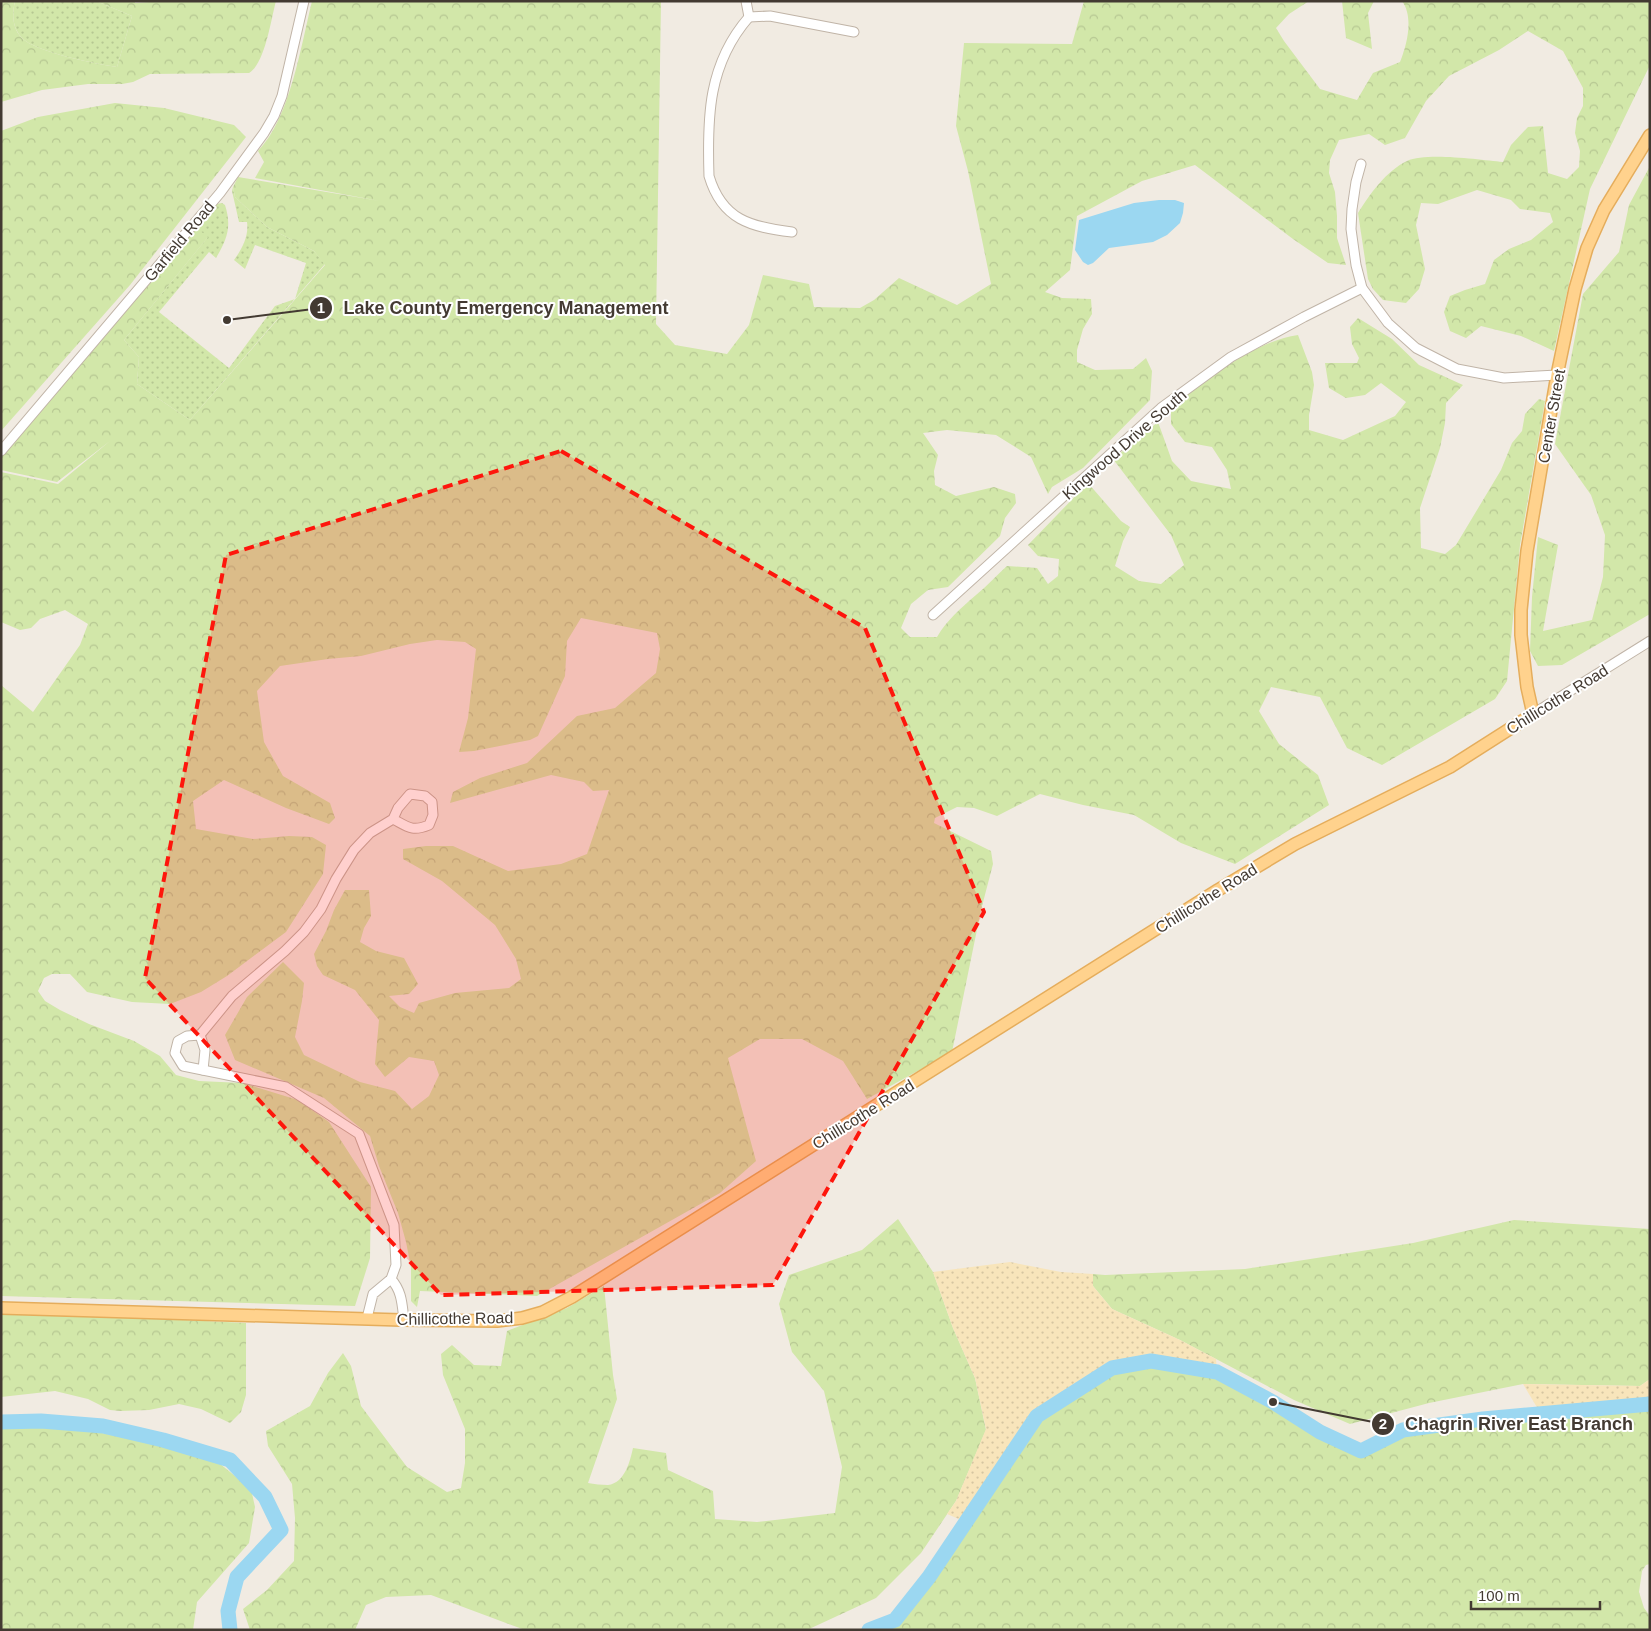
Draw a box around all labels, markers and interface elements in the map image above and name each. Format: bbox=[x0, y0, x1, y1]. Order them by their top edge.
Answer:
street label: Garfield Road bbox=[141, 198, 218, 285]
callout: Lake County Emergency Management bbox=[309, 291, 679, 324]
text: Lake County Emergency Management bbox=[343, 298, 669, 318]
text: 1 bbox=[317, 299, 325, 316]
street label: Center Street bbox=[1535, 367, 1568, 464]
street label: Kingwood Drive South bbox=[1059, 386, 1190, 503]
street label: Chillicothe Road bbox=[1503, 661, 1611, 738]
street label: Chillicothe Road bbox=[1152, 860, 1260, 937]
street label: Chillicothe Road bbox=[809, 1076, 917, 1153]
street label: Chillicothe Road bbox=[397, 1309, 513, 1328]
callout: Chagrin River East Branch bbox=[1370, 1407, 1643, 1440]
text: Chagrin River East Branch bbox=[1405, 1414, 1633, 1434]
text: 2 bbox=[1379, 1415, 1387, 1432]
scale bar bbox=[1471, 1578, 1600, 1610]
text: 100 m bbox=[1478, 1587, 1520, 1604]

